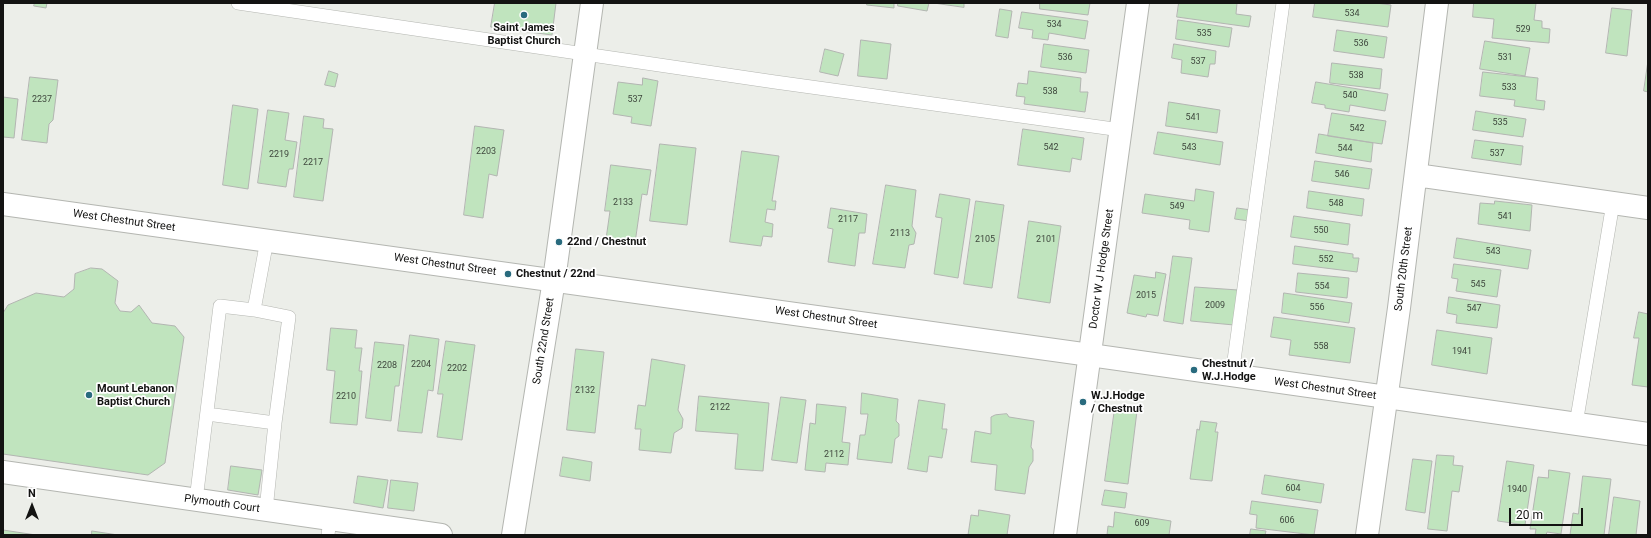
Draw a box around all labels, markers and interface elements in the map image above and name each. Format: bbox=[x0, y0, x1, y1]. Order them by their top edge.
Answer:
house number: 534 bbox=[1344, 9, 1360, 19]
marker: Saint James Baptist Church bbox=[519, 10, 529, 20]
house number: 534 bbox=[1046, 20, 1062, 30]
place label: Saint James Baptist Church bbox=[487, 21, 561, 47]
house number: 529 bbox=[1515, 25, 1531, 35]
house number: 535 bbox=[1196, 29, 1212, 39]
house number: 536 bbox=[1353, 39, 1369, 49]
house number: 536 bbox=[1057, 53, 1073, 63]
house number: 531 bbox=[1497, 53, 1513, 63]
house number: 537 bbox=[1190, 57, 1206, 67]
house number: 538 bbox=[1348, 71, 1364, 81]
house number: 533 bbox=[1501, 83, 1517, 93]
house number: 538 bbox=[1042, 87, 1058, 97]
house number: 540 bbox=[1342, 91, 1358, 101]
house number: 2237 bbox=[32, 95, 52, 105]
house number: 537 bbox=[627, 95, 643, 105]
house number: 541 bbox=[1185, 113, 1201, 123]
house number: 535 bbox=[1492, 118, 1508, 128]
house number: 542 bbox=[1349, 124, 1365, 134]
house number: 542 bbox=[1043, 143, 1059, 153]
house number: 543 bbox=[1181, 143, 1197, 153]
house number: 544 bbox=[1337, 144, 1353, 154]
house number: 2203 bbox=[476, 147, 496, 157]
house number: 537 bbox=[1489, 149, 1505, 159]
house number: 2219 bbox=[269, 150, 289, 160]
house number: 2217 bbox=[303, 158, 323, 168]
house number: 546 bbox=[1334, 170, 1350, 180]
house number: 2133 bbox=[613, 198, 633, 208]
house number: 548 bbox=[1328, 199, 1344, 209]
house number: 549 bbox=[1169, 202, 1185, 212]
street label: West Chestnut Street bbox=[72, 207, 176, 235]
street label: Doctor W J Hodge Street bbox=[1087, 208, 1117, 330]
house number: 541 bbox=[1497, 212, 1513, 222]
house number: 2117 bbox=[838, 215, 858, 225]
house number: 550 bbox=[1313, 226, 1329, 236]
street label: South 20th Street bbox=[1392, 226, 1416, 312]
house number: 2113 bbox=[890, 229, 910, 239]
place label: 22nd / Chestnut bbox=[567, 235, 646, 249]
house number: 2105 bbox=[975, 235, 995, 245]
house number: 2101 bbox=[1036, 235, 1056, 245]
marker: 22nd / Chestnut bbox=[554, 237, 564, 247]
house number: 543 bbox=[1485, 247, 1501, 257]
street label: West Chestnut Street bbox=[393, 251, 497, 279]
house number: 552 bbox=[1318, 255, 1334, 265]
place label: Chestnut / 22nd bbox=[516, 267, 595, 281]
marker: Chestnut / 22nd bbox=[503, 269, 513, 279]
house number: 545 bbox=[1470, 280, 1486, 290]
house number: 554 bbox=[1314, 282, 1330, 292]
house number: 2015 bbox=[1136, 291, 1156, 301]
street label: South 22nd Street bbox=[531, 297, 557, 385]
house number: 2009 bbox=[1205, 301, 1225, 311]
house number: 556 bbox=[1309, 303, 1325, 313]
street label: West Chestnut Street bbox=[774, 304, 878, 332]
house number: 547 bbox=[1466, 304, 1482, 314]
house number: 558 bbox=[1313, 342, 1329, 352]
house number: 1941 bbox=[1452, 347, 1472, 357]
place label: Chestnut / W.J.Hodge bbox=[1202, 357, 1256, 383]
house number: 2204 bbox=[411, 360, 431, 370]
house number: 2208 bbox=[377, 361, 397, 371]
house number: 2202 bbox=[447, 364, 467, 374]
marker: Chestnut / W.J.Hodge bbox=[1189, 365, 1199, 375]
street label: West Chestnut Street bbox=[1273, 375, 1377, 403]
place label: Mount Lebanon Baptist Church bbox=[97, 382, 174, 408]
house number: 2132 bbox=[575, 386, 595, 396]
place label: W.J.Hodge / Chestnut bbox=[1091, 389, 1145, 415]
marker: Mount Lebanon Baptist Church bbox=[84, 390, 94, 400]
house number: 2210 bbox=[336, 392, 356, 402]
marker: W.J.Hodge / Chestnut bbox=[1078, 397, 1088, 407]
house number: 2122 bbox=[710, 403, 730, 413]
house number: 2112 bbox=[824, 450, 844, 460]
house number: 604 bbox=[1285, 484, 1301, 494]
house number: 1940 bbox=[1507, 485, 1527, 495]
north arrow bbox=[12, 486, 52, 526]
text: N bbox=[28, 487, 36, 500]
street label: Plymouth Court bbox=[183, 492, 261, 516]
scale bar bbox=[1511, 500, 1585, 526]
text: 20 m bbox=[1516, 508, 1543, 522]
house number: 606 bbox=[1279, 516, 1295, 526]
house number: 609 bbox=[1134, 519, 1150, 529]

